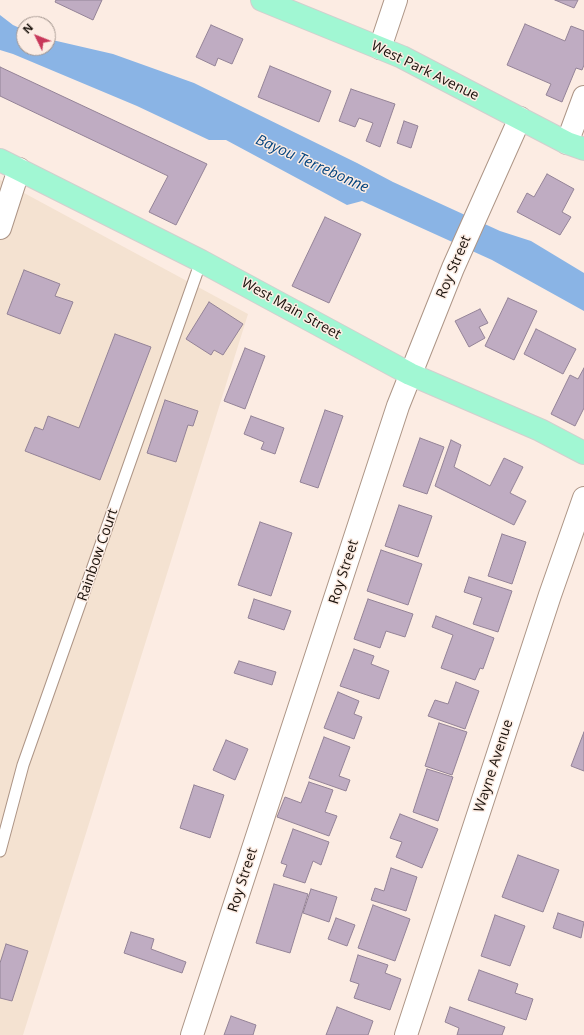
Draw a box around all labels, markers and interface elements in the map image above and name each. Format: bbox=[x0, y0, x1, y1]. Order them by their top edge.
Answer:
north arrow bbox=[16, 16, 56, 56]
text: N bbox=[19, 20, 36, 37]
street label: West Park Avenue bbox=[368, 38, 482, 104]
water label: Bayou Terrebonne bbox=[253, 131, 371, 197]
street label: Roy Street bbox=[433, 233, 475, 301]
street label: West Main Street bbox=[238, 275, 344, 343]
street label: Rainbow Court bbox=[74, 507, 122, 603]
street label: Roy Street bbox=[326, 538, 362, 606]
street label: Wayne Avenue bbox=[471, 717, 517, 815]
street label: Roy Street bbox=[225, 846, 261, 914]

